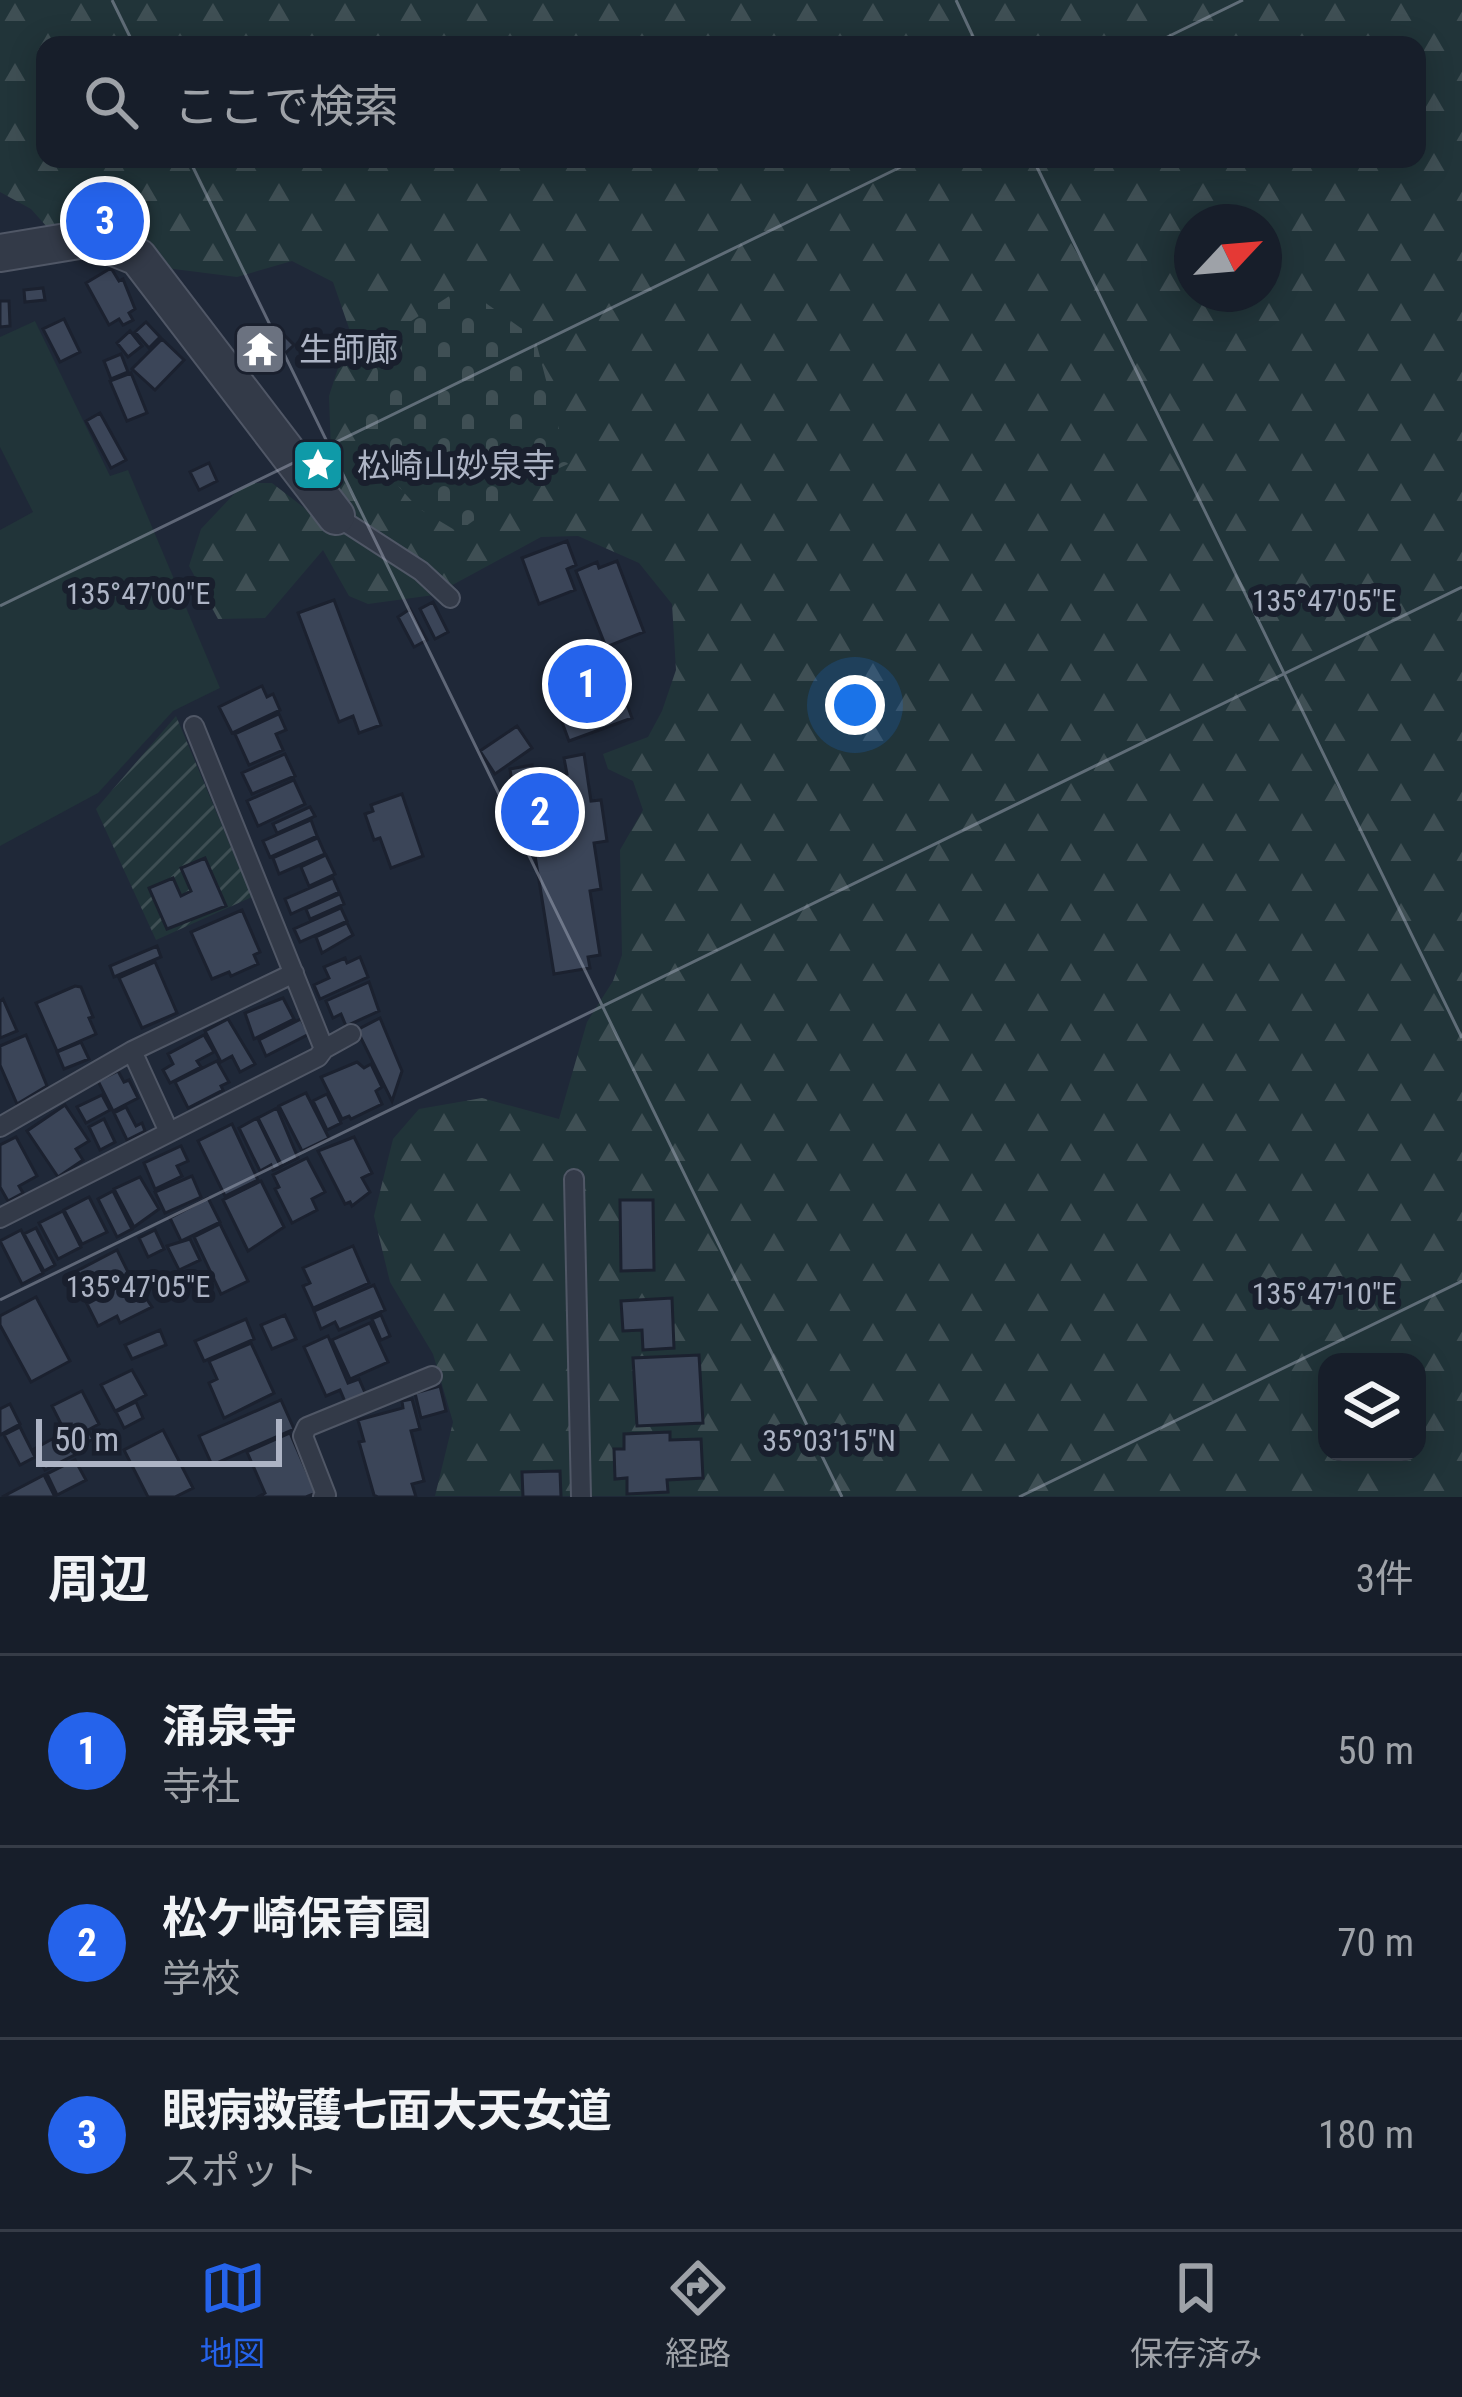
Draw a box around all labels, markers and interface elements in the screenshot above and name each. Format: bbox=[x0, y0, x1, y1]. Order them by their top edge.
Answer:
search box bbox=[36, 36, 1426, 168]
icon: search bbox=[78, 69, 144, 135]
text: ここで検索 bbox=[174, 80, 399, 133]
pin: 3 bbox=[66, 176, 144, 266]
north arrow bbox=[1174, 204, 1282, 312]
temple icon: 生師廊 bbox=[232, 321, 288, 377]
place label: 生師廊 bbox=[299, 330, 398, 369]
place icon: 松崎山妙泉寺 bbox=[290, 437, 346, 493]
place label: 松崎山妙泉寺 bbox=[357, 446, 555, 485]
text: 135°47'00"E bbox=[66, 576, 210, 611]
text: 135°47'05"E bbox=[1252, 583, 1396, 618]
pin: 1 bbox=[548, 639, 626, 729]
your location bbox=[825, 675, 885, 735]
pin: 2 bbox=[501, 767, 579, 857]
text: 135°47'05"E bbox=[66, 1269, 210, 1304]
text: 135°47'10"E bbox=[1252, 1276, 1396, 1311]
map controls bbox=[1318, 1353, 1426, 1461]
button: layers bbox=[1318, 1353, 1426, 1461]
scale bar bbox=[36, 1413, 282, 1466]
text: 50 m bbox=[54, 1420, 119, 1459]
text: 35°03'15"N bbox=[762, 1423, 896, 1458]
text: 周辺 bbox=[48, 1550, 150, 1609]
text: 3件 bbox=[1356, 1556, 1414, 1602]
text: 涌泉寺 bbox=[162, 1700, 297, 1753]
text: 1 bbox=[77, 1728, 97, 1774]
text: 50 m bbox=[1337, 1728, 1414, 1774]
text: 寺社 bbox=[162, 1764, 240, 1810]
text: 松ケ崎保育園 bbox=[162, 1892, 432, 1945]
text: 2 bbox=[77, 1920, 97, 1966]
text: 70 m bbox=[1337, 1920, 1414, 1966]
text: 学校 bbox=[162, 1956, 240, 2002]
text: 眼病救護七面大天女道 bbox=[162, 2084, 612, 2137]
text: 3 bbox=[77, 2112, 97, 2158]
text: 180 m bbox=[1318, 2112, 1414, 2158]
text: スポット bbox=[162, 2148, 318, 2194]
tab: 地図 bbox=[200, 2255, 266, 2375]
tab: 経路 bbox=[665, 2255, 731, 2375]
tab: 保存済み bbox=[1130, 2255, 1262, 2375]

